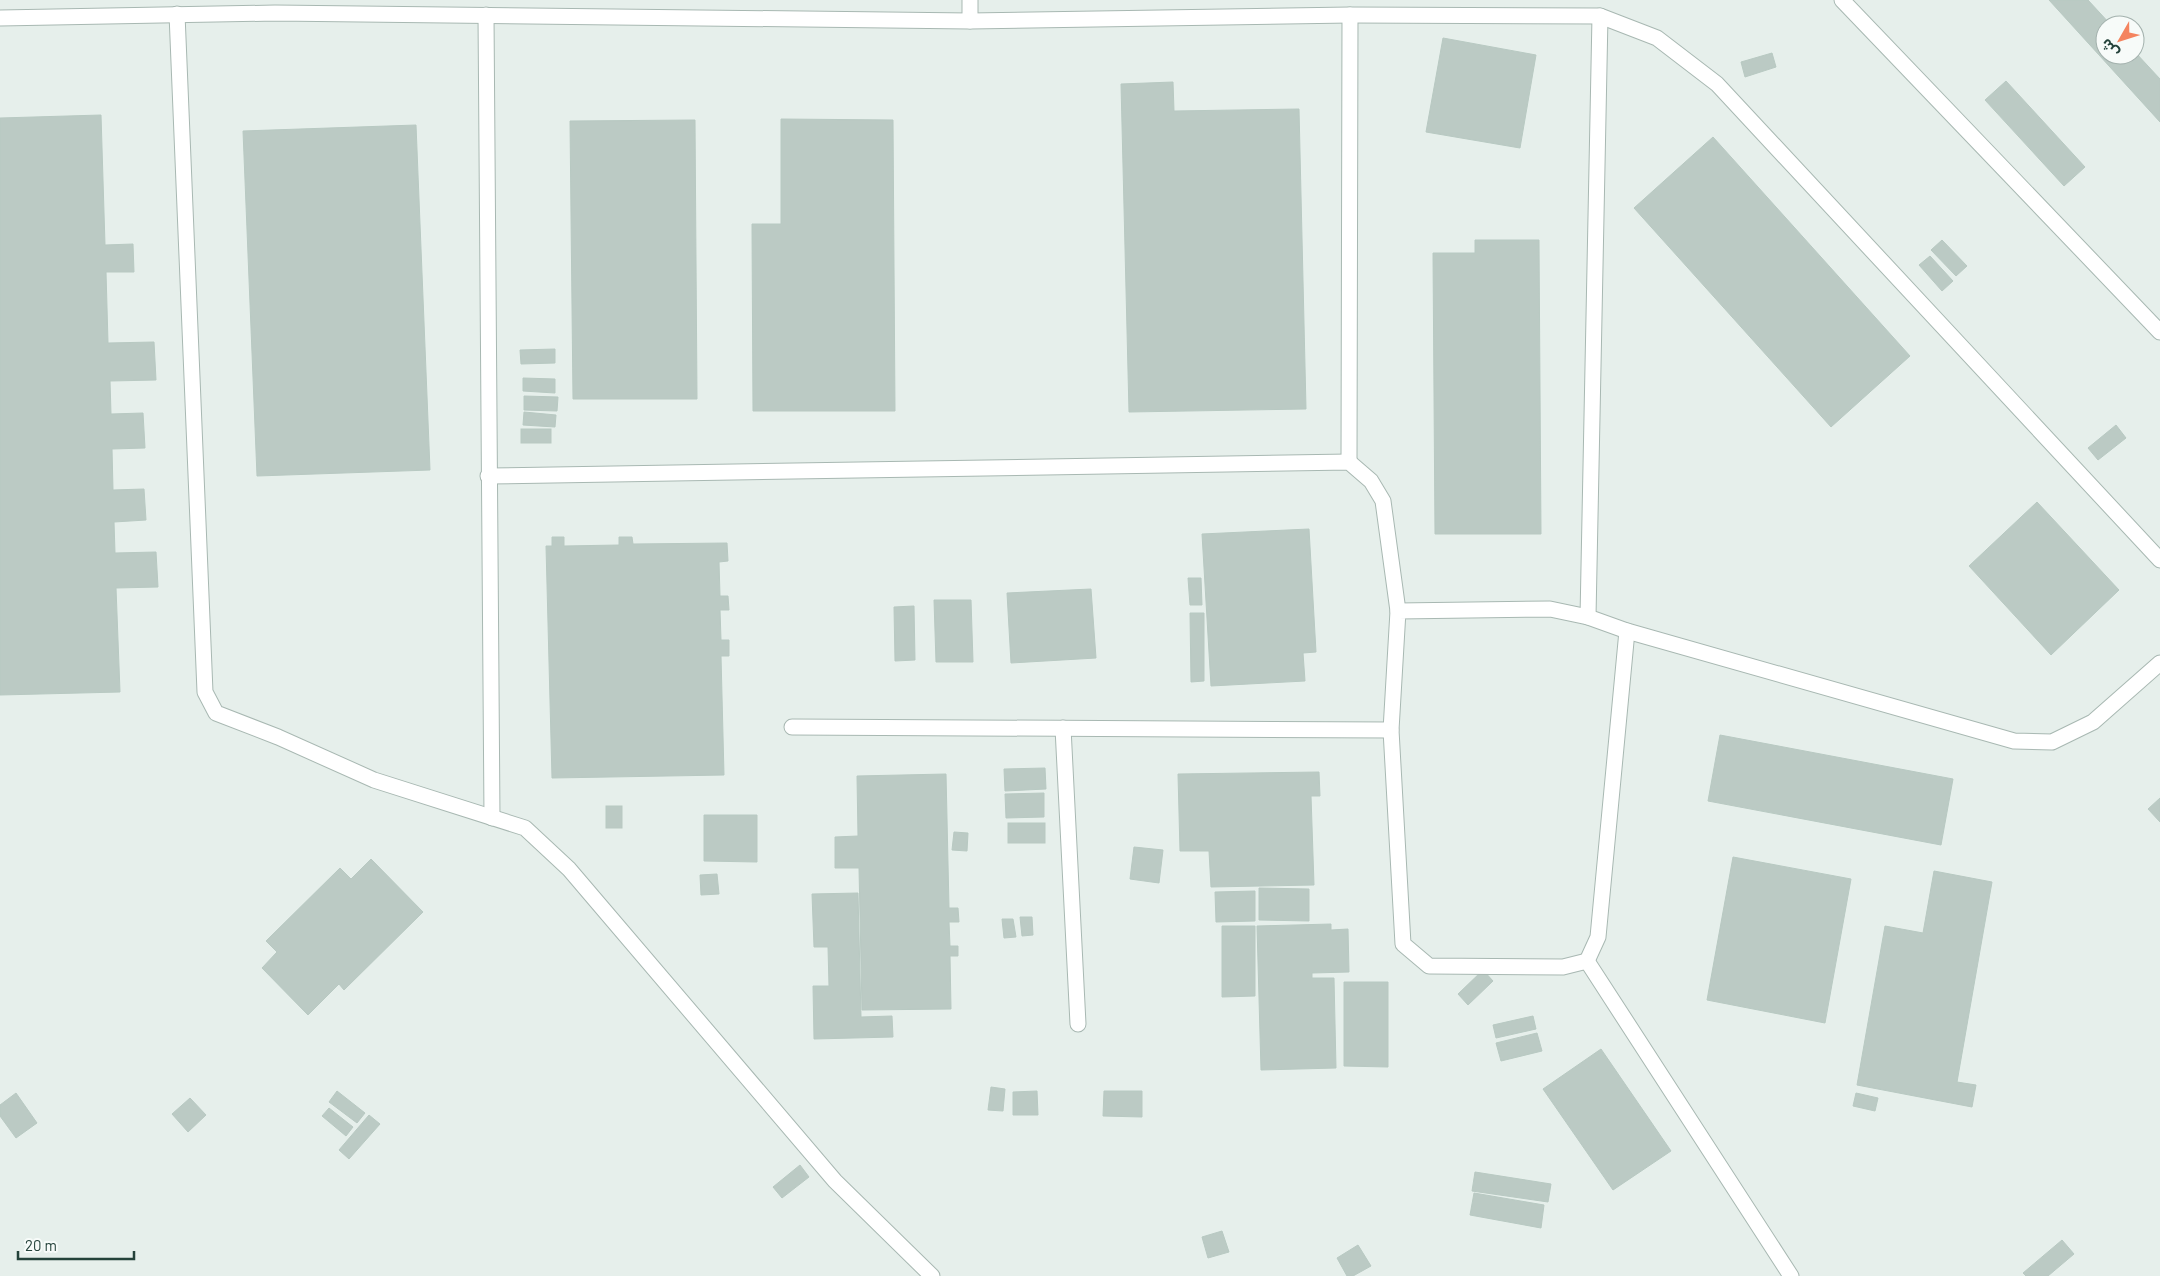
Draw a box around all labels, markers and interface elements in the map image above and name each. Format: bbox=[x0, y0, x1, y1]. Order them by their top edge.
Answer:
north arrow bbox=[2095, 15, 2145, 65]
text: ش bbox=[2097, 36, 2122, 61]
scale bar bbox=[18, 1228, 134, 1260]
text: 20 m bbox=[25, 1236, 57, 1254]

